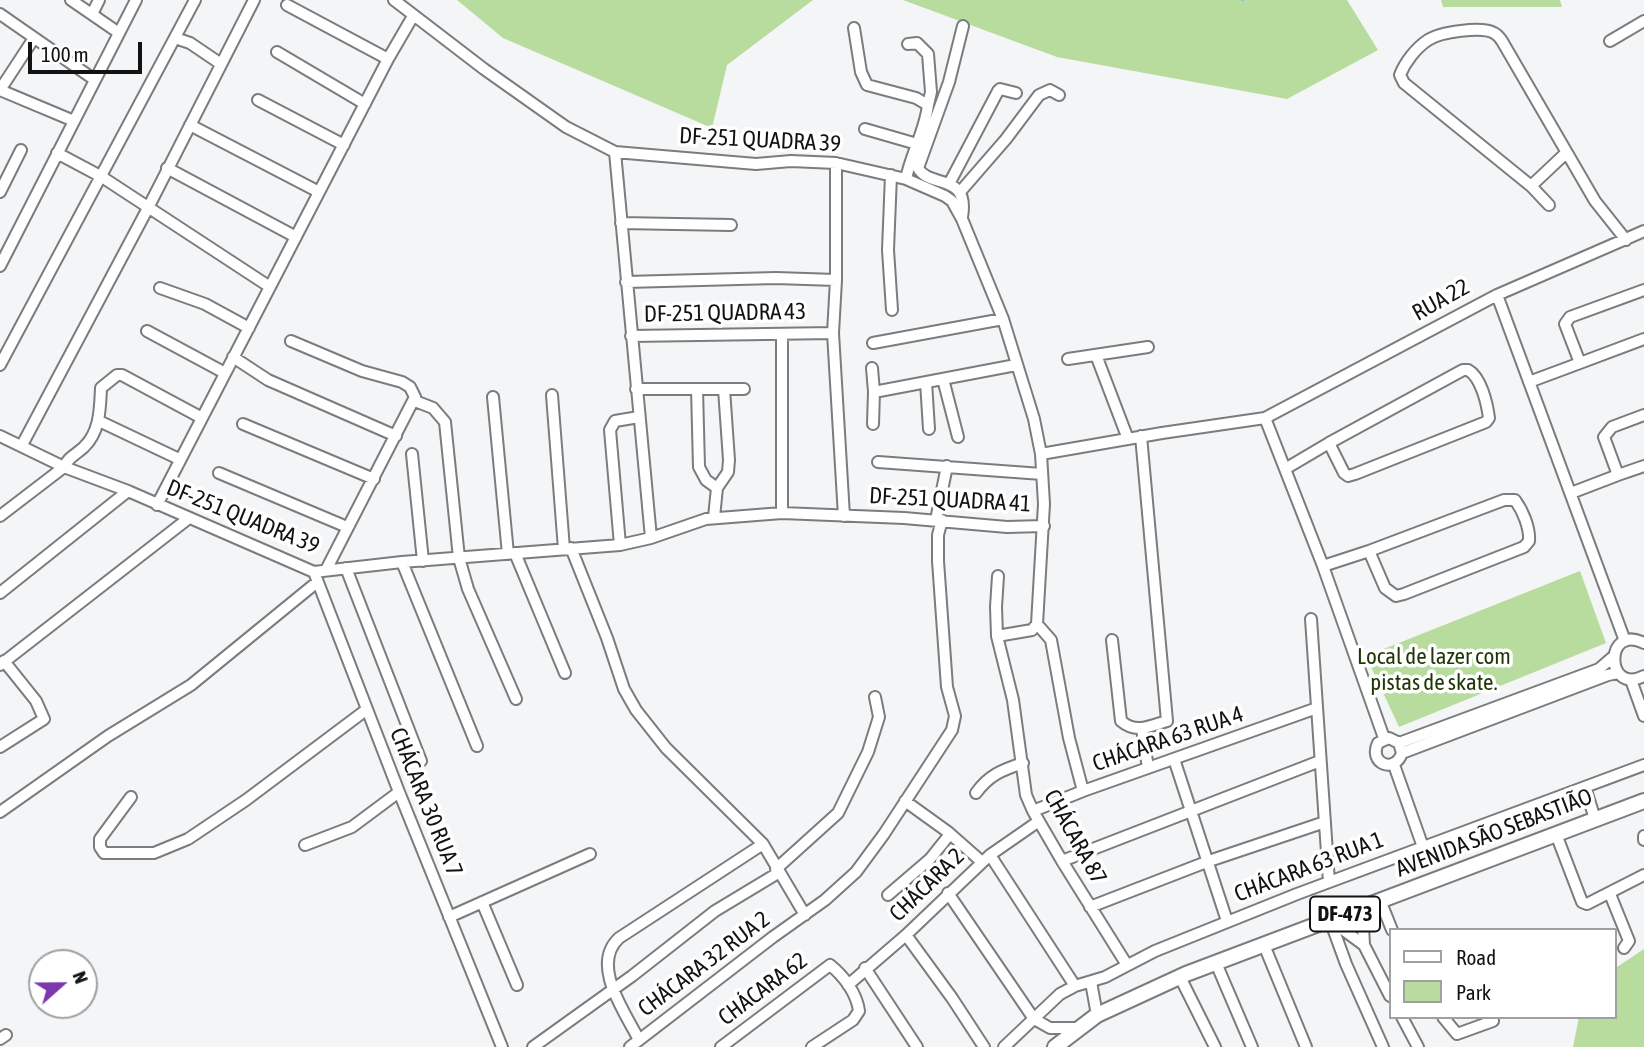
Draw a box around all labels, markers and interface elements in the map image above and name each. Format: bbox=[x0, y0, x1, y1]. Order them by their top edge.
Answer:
scale bar bbox=[32, 28, 145, 72]
text: 100 m bbox=[41, 42, 89, 66]
street label: DF-251 QUADRA 39 bbox=[678, 122, 842, 158]
street label: RUA 22 bbox=[1408, 273, 1474, 327]
street label: DF-251 QUADRA 43 bbox=[644, 298, 806, 328]
street label: DF-251 QUADRA 39 bbox=[163, 474, 323, 560]
street label: DF-251 QUADRA 41 bbox=[868, 482, 1032, 518]
park label: Local de lazer com pistas de skate. bbox=[1357, 643, 1511, 697]
street label: CHÁCARA 63 RUA 4 bbox=[1089, 700, 1247, 778]
street label: CHÁCARA 30 RUA 7 bbox=[384, 724, 468, 880]
street label: AVENIDA SÃO SEBASTIÃO bbox=[1392, 783, 1596, 883]
street label: CHÁCARA 87 bbox=[1038, 785, 1112, 889]
street label: CHÁCARA 63 RUA 1 bbox=[1230, 826, 1388, 908]
street label: CHÁCARA 2 bbox=[884, 843, 970, 927]
road number: DF-473 bbox=[1310, 897, 1380, 932]
street label: CHÁCARA 32 RUA 2 bbox=[633, 906, 775, 1022]
legend bbox=[1388, 928, 1616, 1019]
text: Road bbox=[1456, 945, 1496, 969]
street label: CHÁCARA 62 bbox=[713, 947, 813, 1031]
north arrow bbox=[28, 949, 98, 1019]
text: N bbox=[68, 968, 93, 986]
text: Park bbox=[1456, 980, 1491, 1004]

